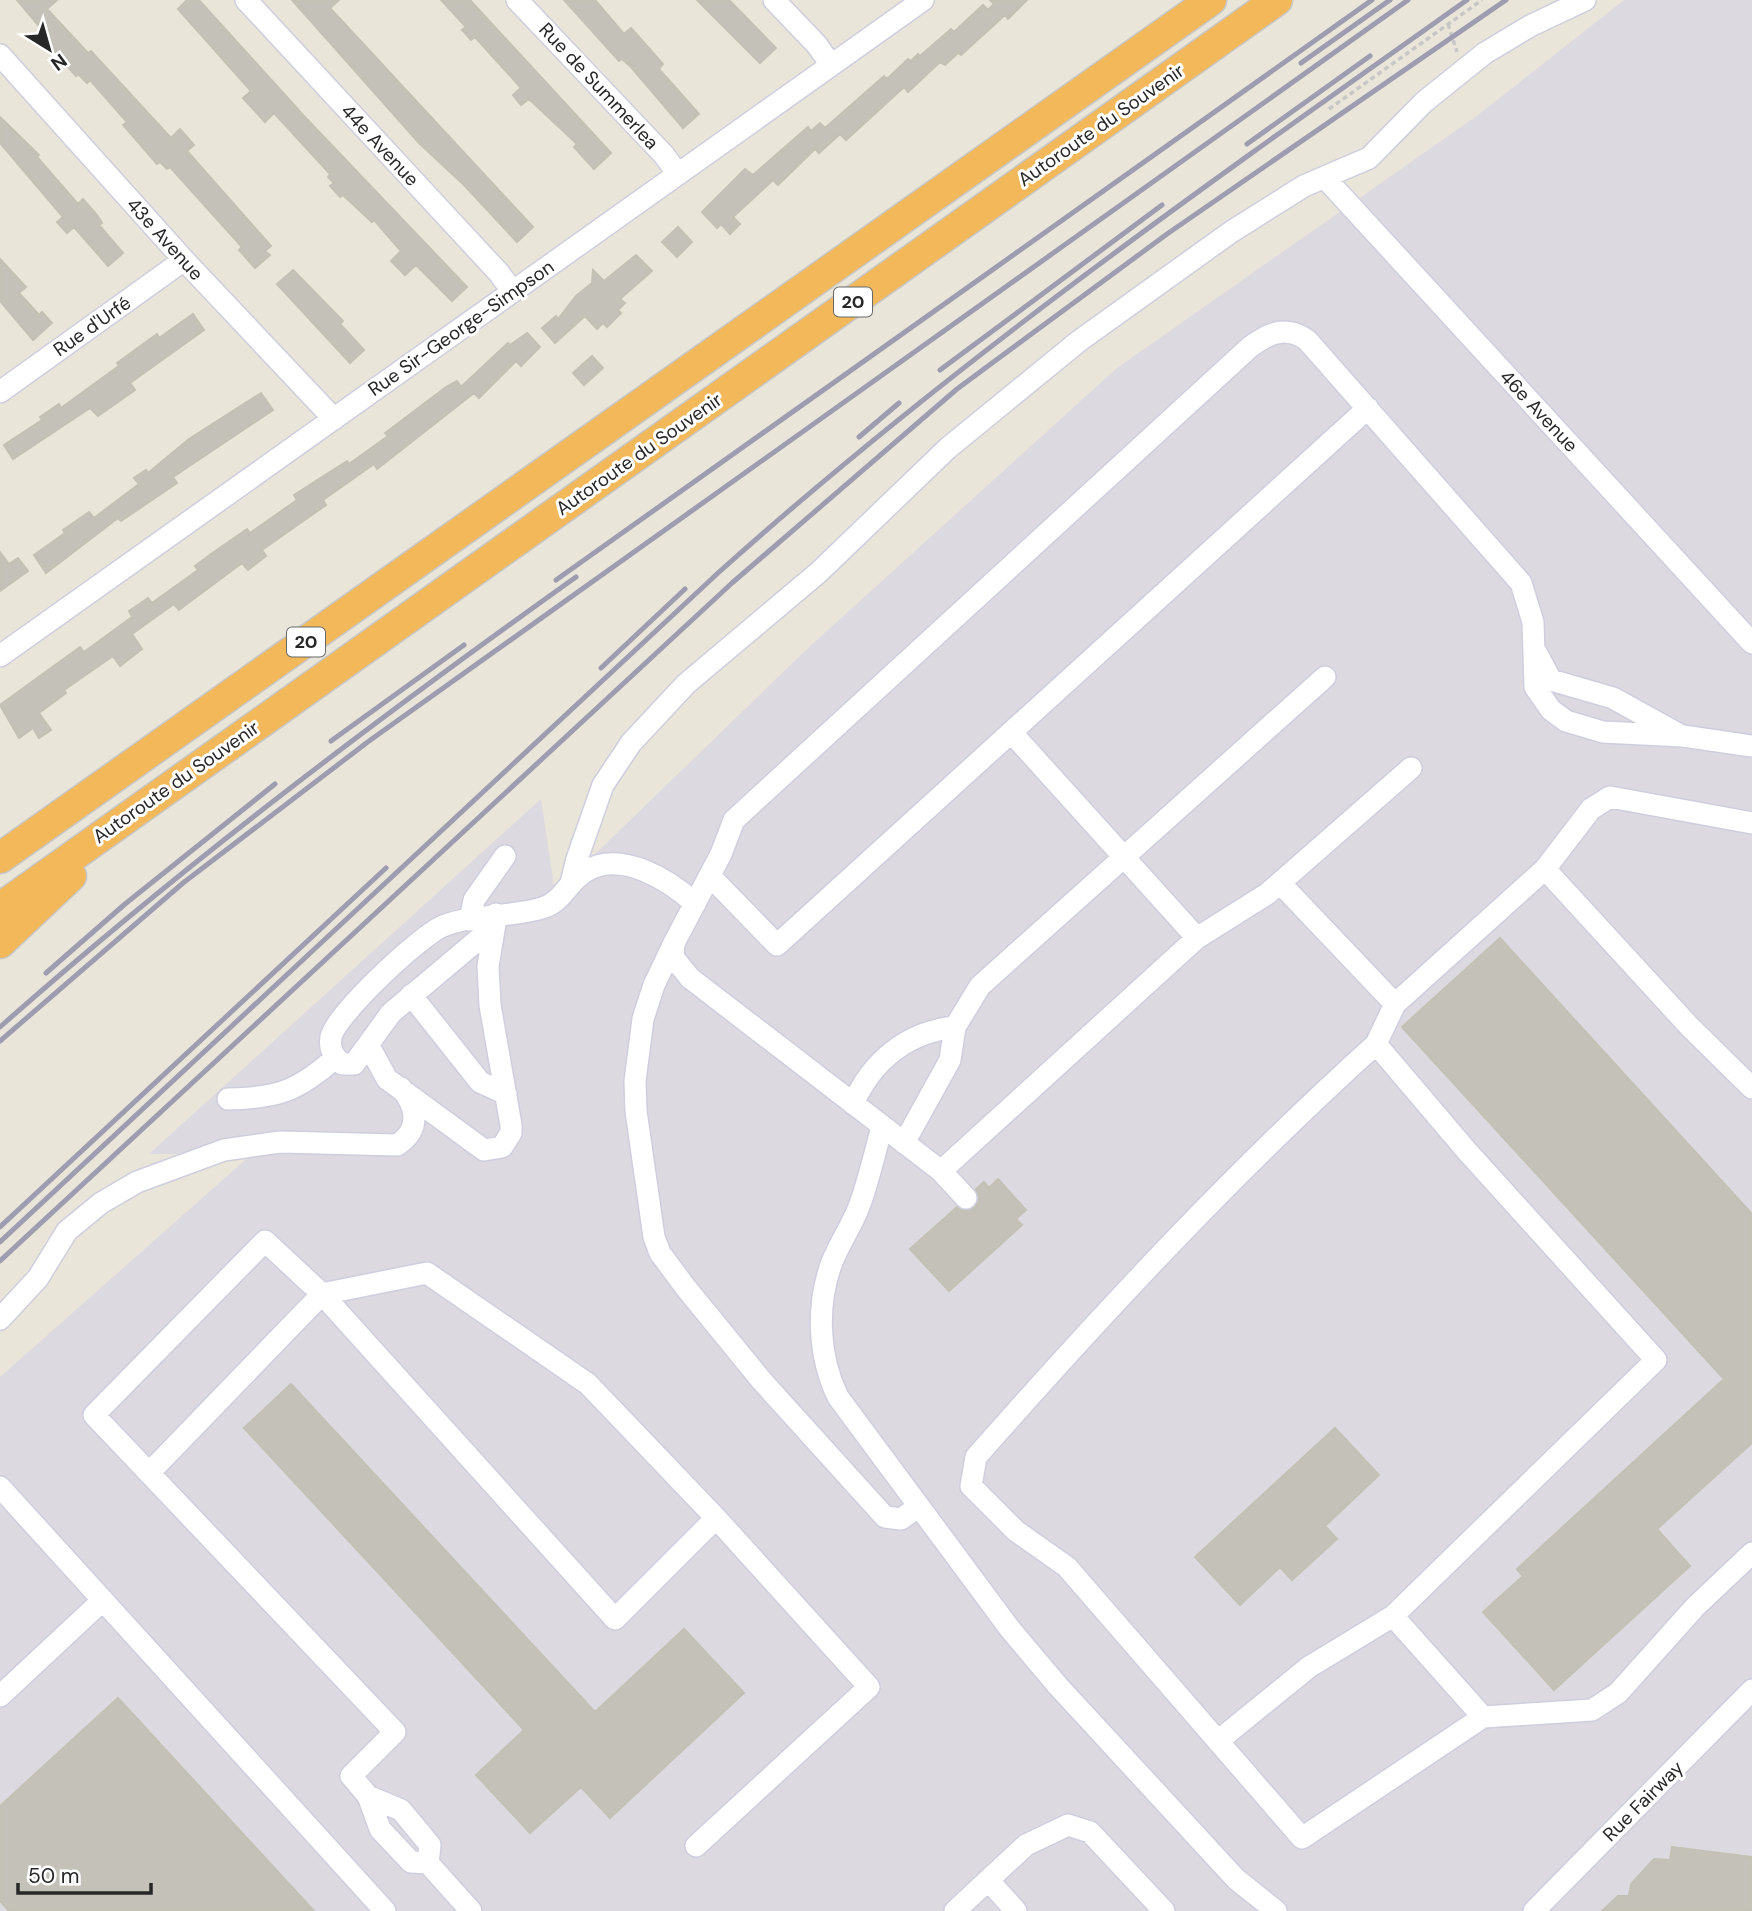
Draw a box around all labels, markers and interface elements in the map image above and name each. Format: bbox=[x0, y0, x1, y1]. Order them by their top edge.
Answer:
north arrow bbox=[14, 14, 84, 84]
street label: Rue de Summerlea bbox=[534, 17, 664, 155]
text: N bbox=[46, 48, 72, 76]
street label: Autoroute du Souvenir bbox=[1013, 58, 1189, 192]
street label: 44e Avenue bbox=[336, 99, 424, 191]
street label: 43e Avenue bbox=[121, 192, 209, 286]
street label: Rue Sir-George-Simpson bbox=[363, 254, 559, 402]
road number: 20 bbox=[834, 288, 872, 316]
street label: Rue d'Urfé bbox=[48, 290, 136, 362]
street label: 46e Avenue bbox=[1494, 364, 1584, 458]
street label: Autoroute du Souvenir bbox=[551, 387, 727, 521]
road number: 20 bbox=[287, 628, 325, 656]
street label: Autoroute du Souvenir bbox=[88, 715, 264, 849]
street label: Rue Fairway bbox=[1597, 1755, 1689, 1847]
scale bar bbox=[18, 1852, 150, 1896]
text: 50 m bbox=[28, 1862, 79, 1890]

